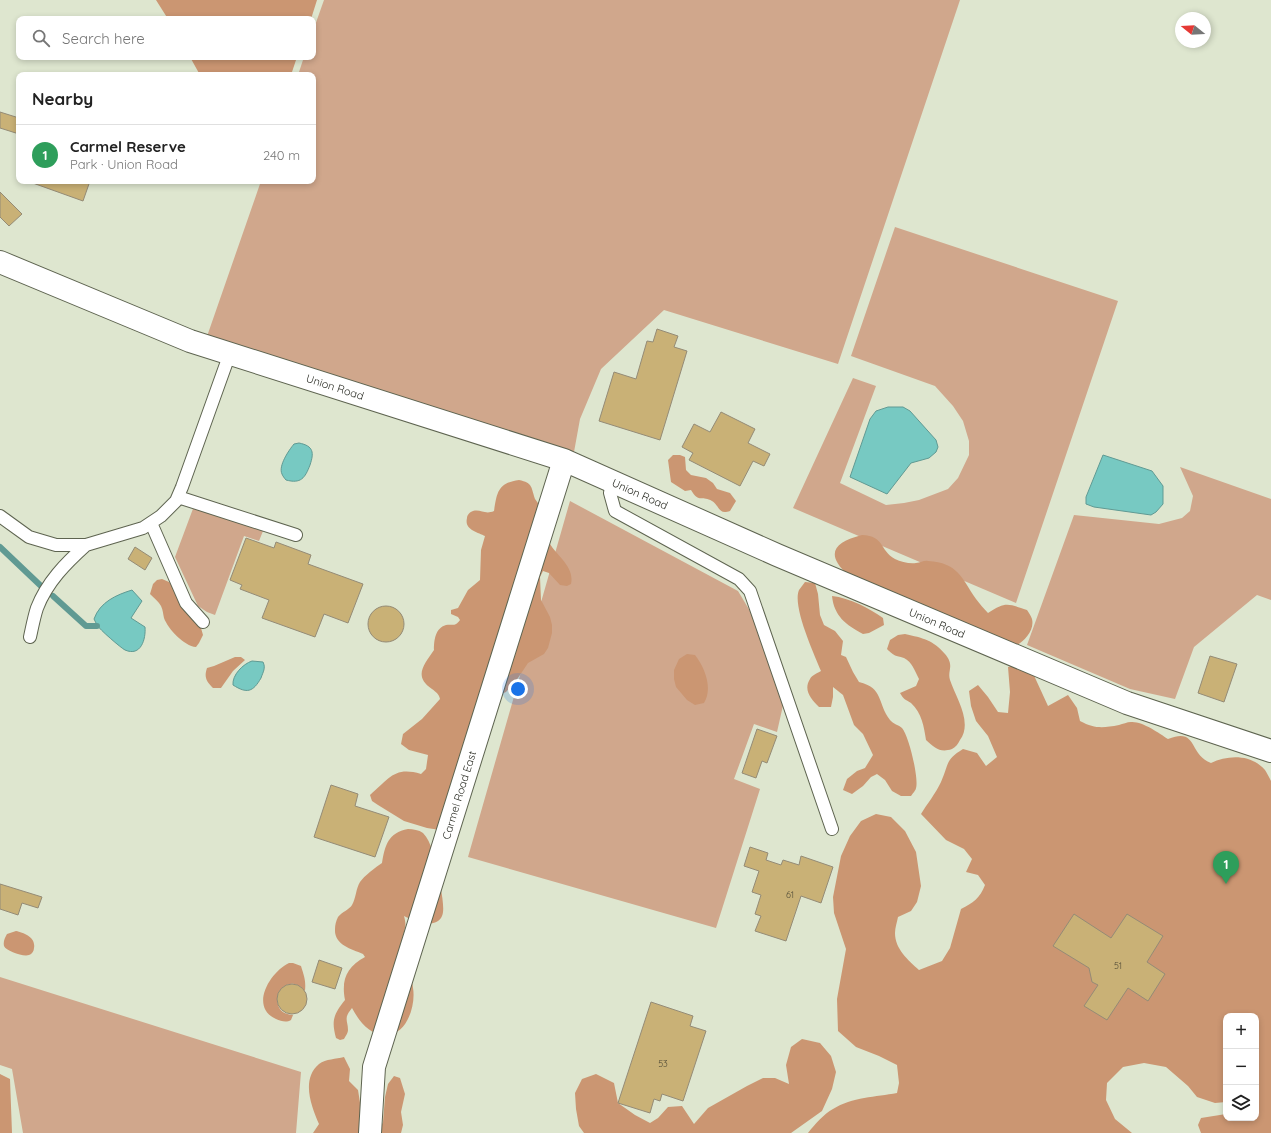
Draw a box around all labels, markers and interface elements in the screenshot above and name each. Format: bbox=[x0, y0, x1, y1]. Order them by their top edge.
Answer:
north arrow bbox=[1175, 12, 1211, 48]
search box bbox=[16, 16, 316, 60]
icon: search bbox=[30, 27, 52, 49]
text: Search here bbox=[62, 29, 145, 48]
text: Nearby bbox=[32, 88, 93, 109]
text: Carmel Reserve bbox=[70, 137, 186, 156]
text: 1 bbox=[42, 147, 48, 163]
text: 240 m bbox=[263, 147, 300, 163]
text: Park · Union Road bbox=[70, 156, 178, 172]
street label: Union Road bbox=[304, 371, 366, 403]
street label: Union Road bbox=[610, 475, 670, 513]
street label: Union Road bbox=[907, 605, 967, 641]
your location bbox=[508, 679, 528, 699]
street label: Carmel Road East bbox=[439, 749, 479, 841]
pin: 1 bbox=[1213, 851, 1239, 884]
house number: 61 bbox=[786, 889, 794, 900]
house number: 51 bbox=[1114, 960, 1122, 971]
map controls bbox=[1223, 1013, 1259, 1121]
button: + bbox=[1223, 1013, 1259, 1049]
button: − bbox=[1223, 1049, 1259, 1085]
house number: 53 bbox=[658, 1058, 668, 1069]
button: layers bbox=[1223, 1085, 1259, 1121]

